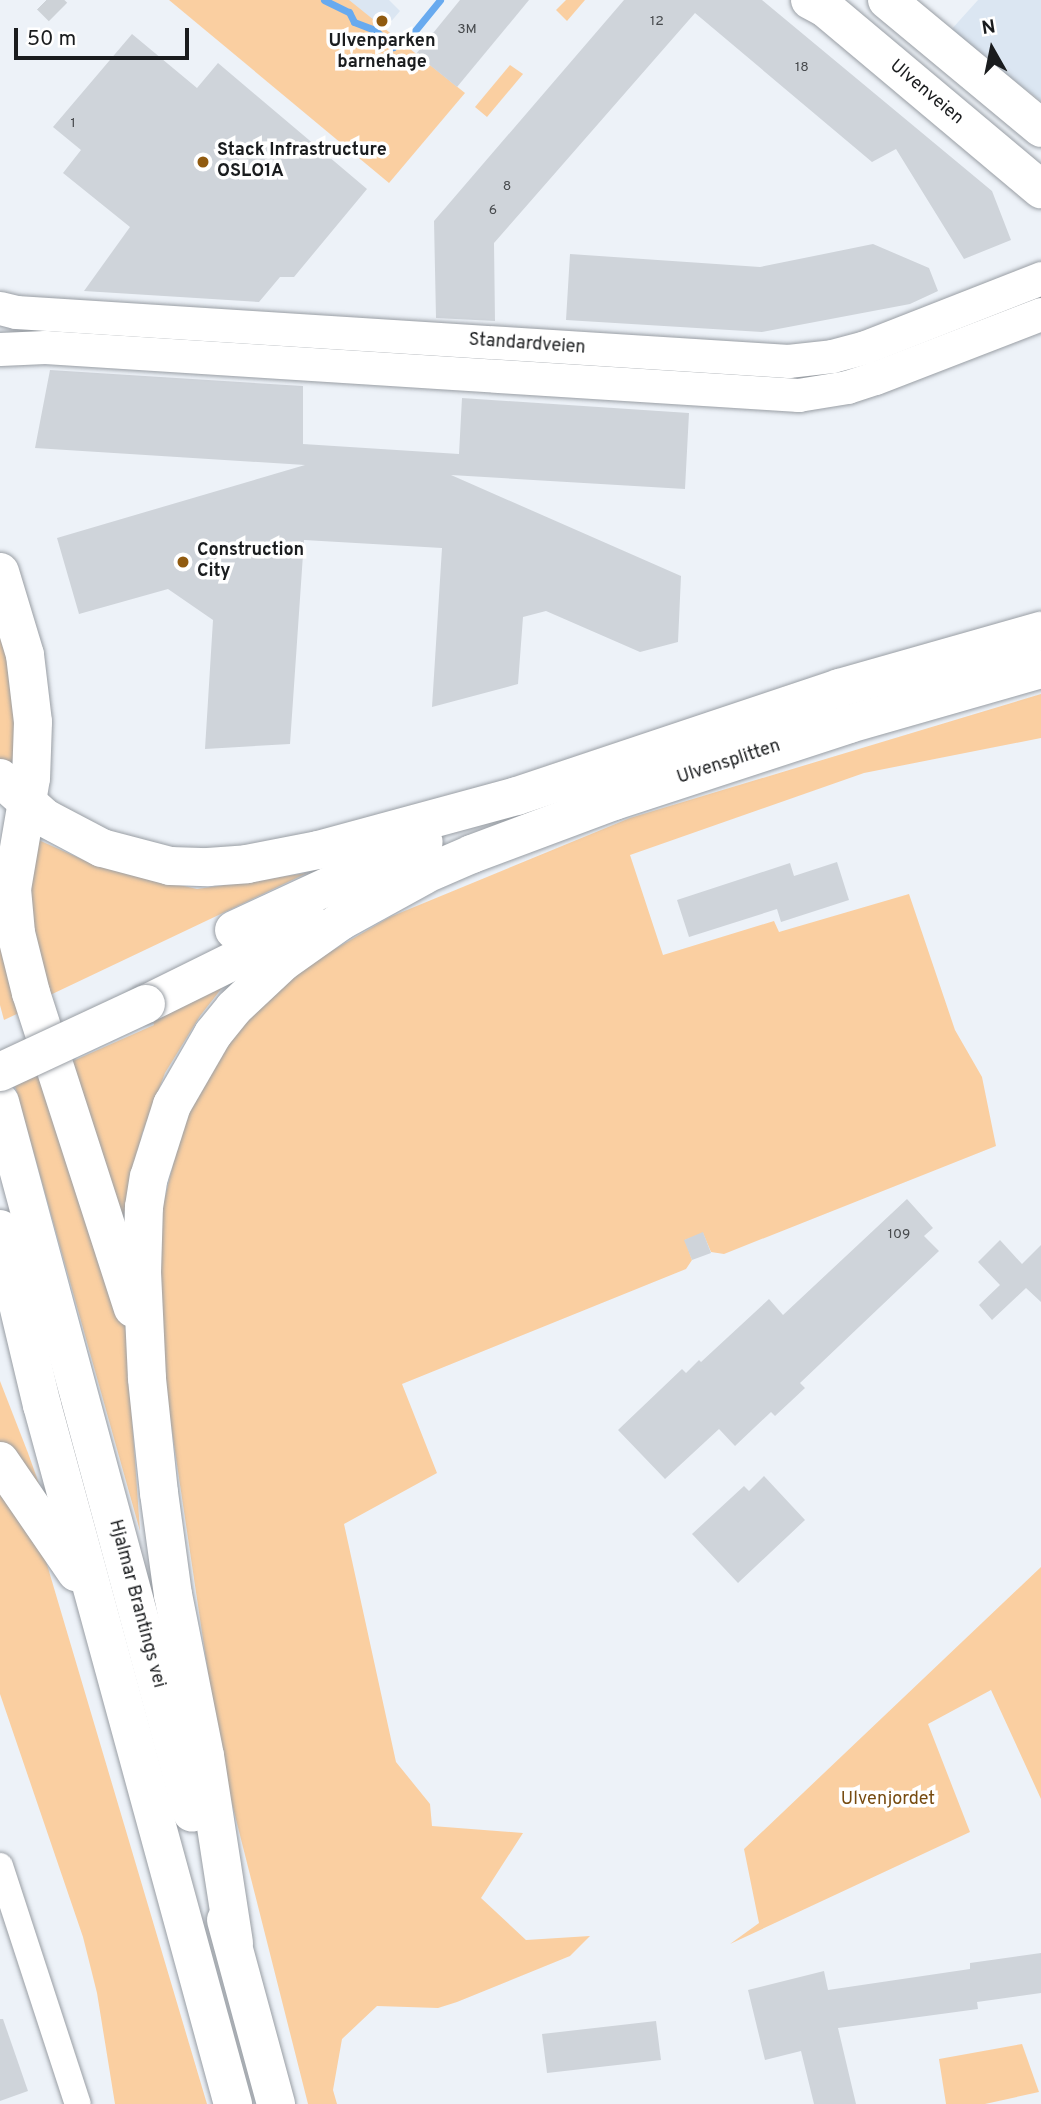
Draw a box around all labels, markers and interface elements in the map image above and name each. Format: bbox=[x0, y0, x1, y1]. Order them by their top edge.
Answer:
marker: Ulvenparken barnehage bbox=[374, 13, 390, 29]
scale bar bbox=[18, 14, 192, 58]
house number: 12 bbox=[650, 14, 664, 30]
north arrow bbox=[957, 14, 1027, 84]
text: N bbox=[980, 15, 997, 41]
house number: 3M bbox=[457, 22, 477, 38]
text: 50 m bbox=[27, 26, 76, 53]
place label: Ulvenparken barnehage bbox=[328, 32, 436, 74]
street label: Ulvenveien bbox=[885, 56, 967, 130]
house number: 18 bbox=[795, 60, 809, 76]
house number: 1 bbox=[70, 116, 76, 132]
place label: Stack Infrastructure OSLO1A bbox=[217, 141, 387, 184]
marker: Stack Infrastructure OSLO1A bbox=[195, 154, 211, 170]
house number: 8 bbox=[503, 179, 511, 195]
house number: 6 bbox=[489, 203, 497, 219]
street label: Standardveien bbox=[468, 330, 586, 360]
place label: Construction City bbox=[197, 541, 304, 584]
marker: Construction City bbox=[175, 554, 191, 570]
street label: Ulvensplitten bbox=[675, 736, 783, 790]
house number: 109 bbox=[888, 1227, 910, 1243]
street label: Hjalmar Brantings vei bbox=[103, 1518, 169, 1690]
park label: Ulvenjordet bbox=[841, 1789, 935, 1811]

